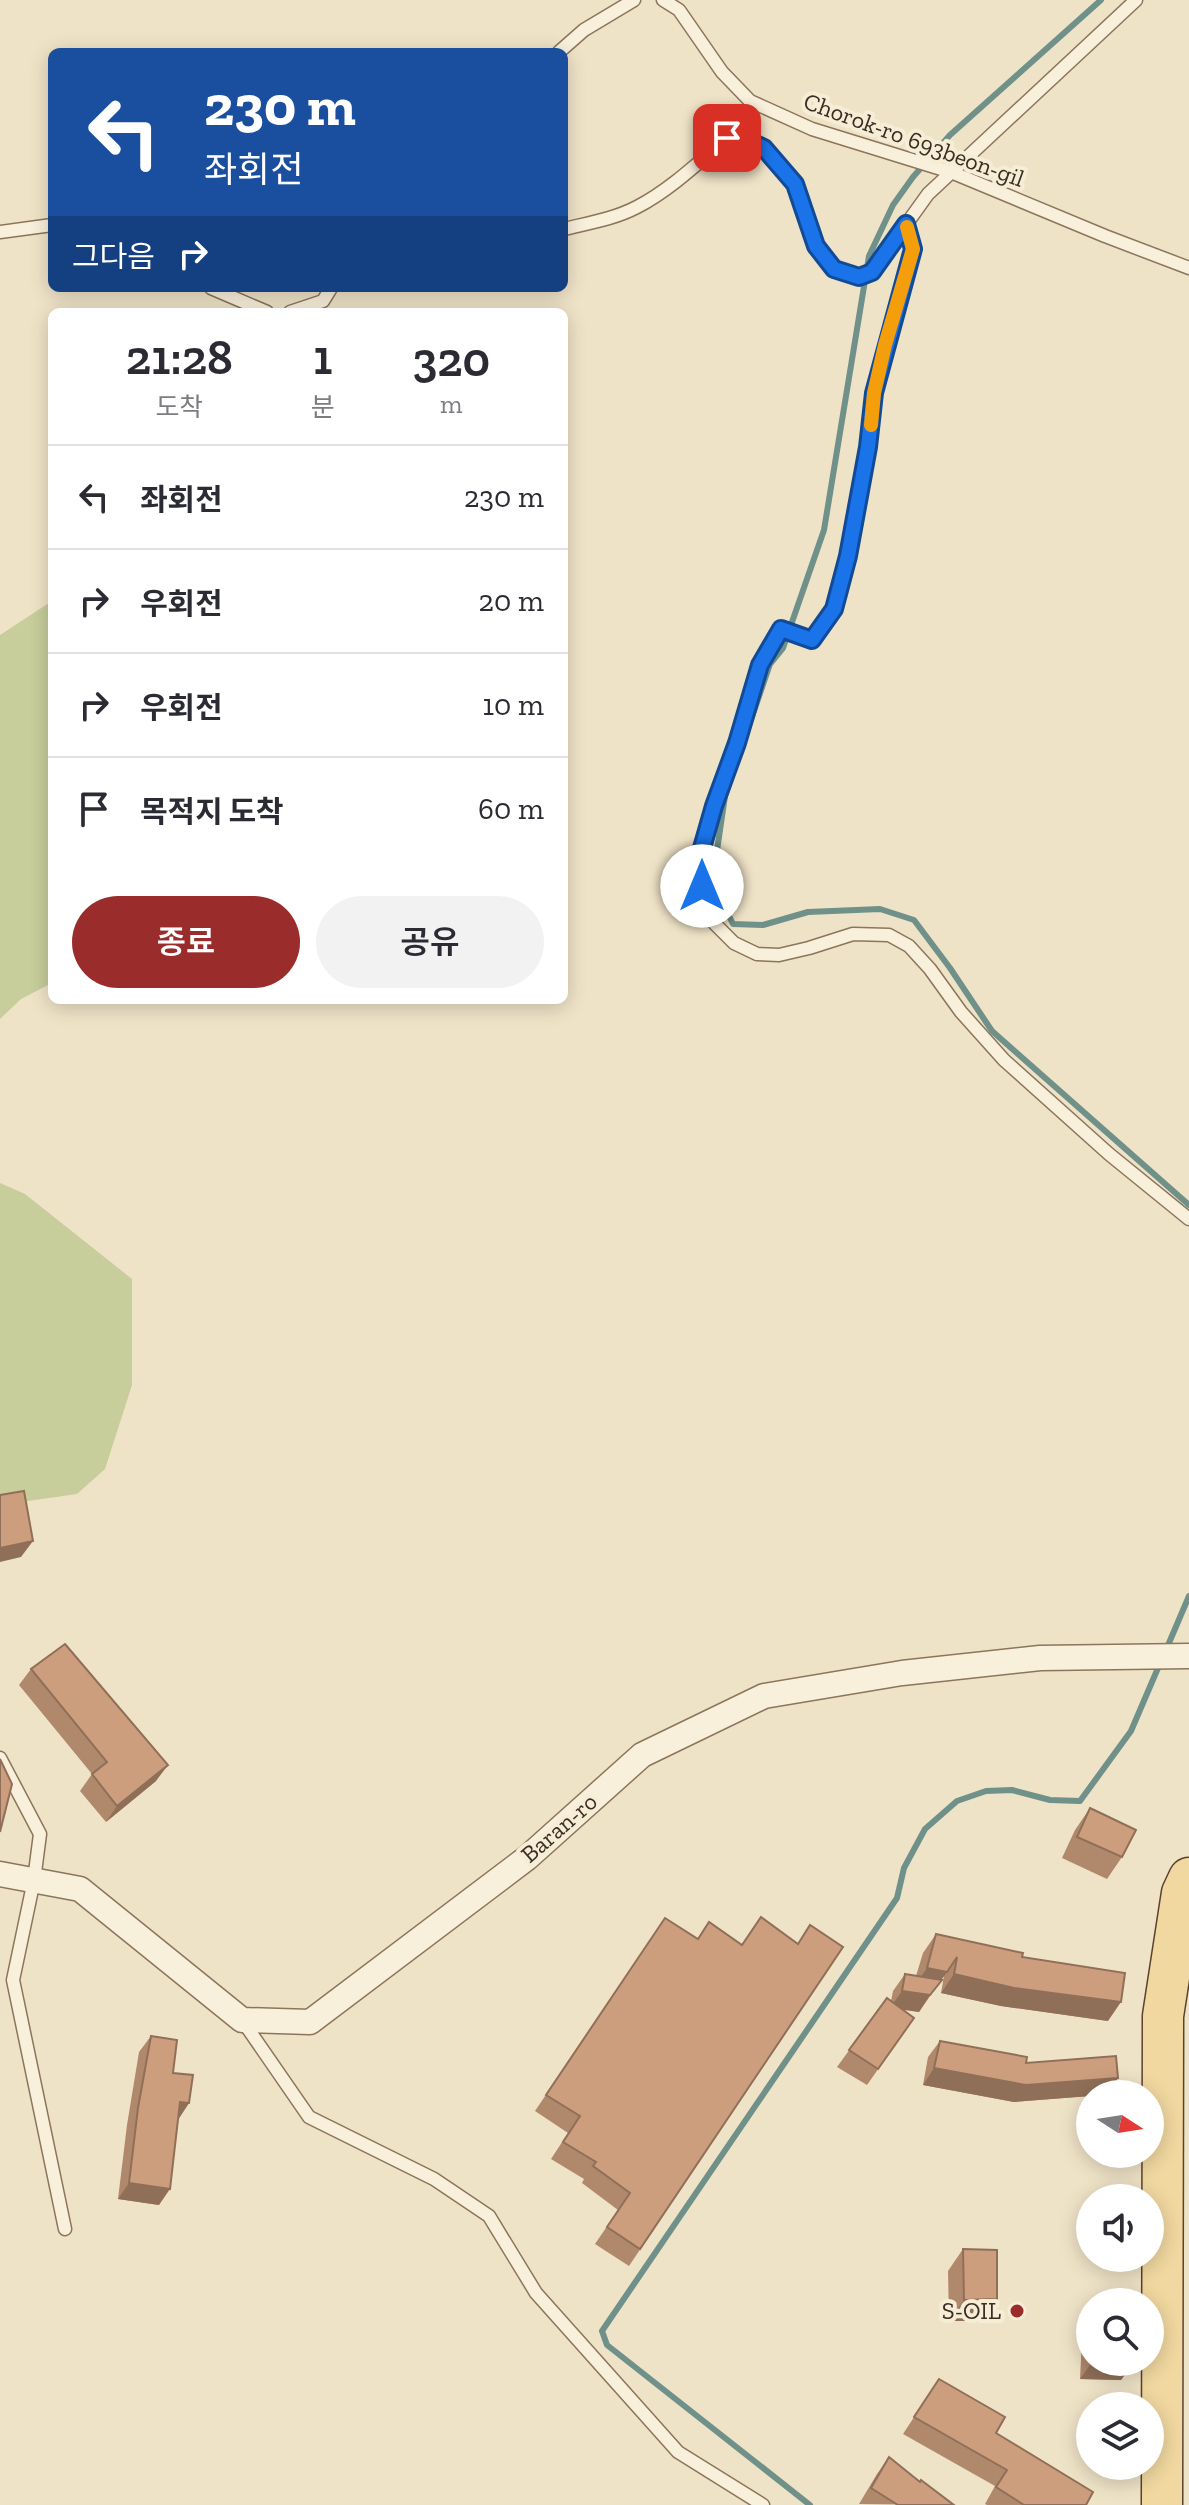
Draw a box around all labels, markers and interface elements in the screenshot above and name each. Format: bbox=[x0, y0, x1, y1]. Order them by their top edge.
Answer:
text: 230 m bbox=[204, 72, 356, 139]
icon: left bbox=[72, 80, 176, 184]
street label: Chorok-ro 693beon-gil bbox=[800, 86, 1028, 193]
pin bbox=[693, 104, 761, 172]
icon: arrive bbox=[705, 116, 749, 160]
text: 좌회전 bbox=[204, 148, 303, 191]
icon: right bbox=[171, 232, 215, 276]
text: 그다음 bbox=[72, 239, 155, 275]
text: 21:28 bbox=[126, 329, 233, 386]
text: 1 bbox=[313, 329, 332, 386]
text: 320 bbox=[412, 331, 490, 388]
text: m bbox=[440, 388, 463, 420]
text: 도착 bbox=[155, 391, 203, 423]
text: 분 bbox=[311, 391, 335, 423]
icon: left bbox=[72, 475, 116, 519]
text: 230 m bbox=[464, 479, 544, 515]
text: 좌회전 bbox=[140, 482, 223, 518]
icon: right bbox=[72, 579, 116, 623]
text: 20 m bbox=[479, 583, 544, 619]
text: 우회전 bbox=[140, 586, 223, 622]
icon: right bbox=[72, 683, 116, 727]
text: 10 m bbox=[482, 687, 544, 723]
text: 우회전 bbox=[140, 690, 223, 726]
icon: arrive bbox=[72, 787, 116, 831]
text: 60 m bbox=[478, 791, 544, 827]
text: 목적지 도착 bbox=[140, 794, 284, 830]
position arrow bbox=[660, 844, 744, 928]
button: 종료 bbox=[72, 896, 300, 988]
button: 공유 bbox=[316, 896, 544, 988]
street label: Baran-ro bbox=[515, 1787, 603, 1869]
north arrow bbox=[1076, 2080, 1164, 2168]
map controls bbox=[1076, 2080, 1164, 2480]
button: sound bbox=[1076, 2184, 1164, 2272]
button: search bbox=[1076, 2288, 1164, 2376]
place label: S-OIL bbox=[942, 2296, 1001, 2325]
marker: S-OIL bbox=[1008, 2302, 1026, 2320]
button: layers bbox=[1076, 2392, 1164, 2480]

